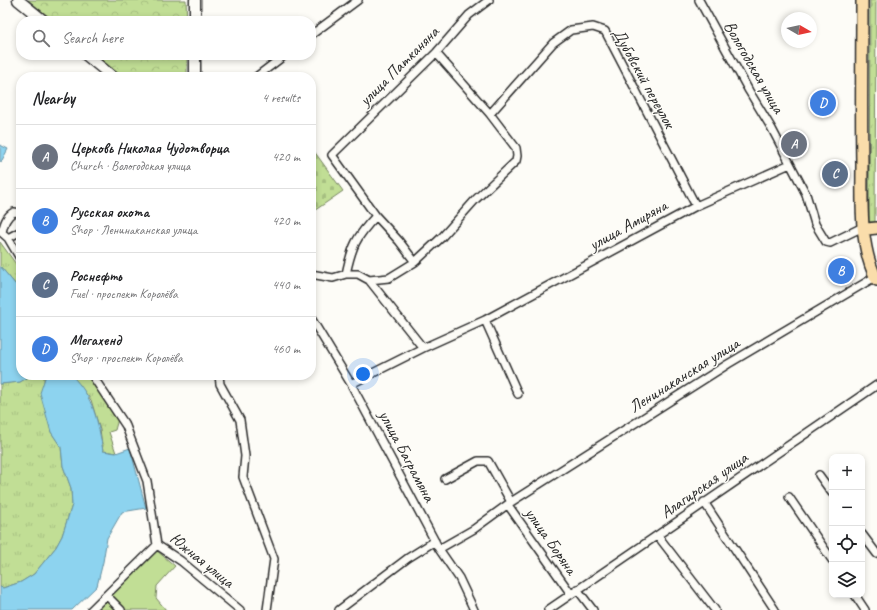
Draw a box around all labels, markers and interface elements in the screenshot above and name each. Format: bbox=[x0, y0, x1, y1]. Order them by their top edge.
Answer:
north arrow bbox=[781, 12, 817, 48]
search box bbox=[16, 16, 316, 60]
street label: Вологодская улица bbox=[719, 17, 790, 118]
street label: улица Патканяна bbox=[354, 21, 444, 111]
street label: Дубовский переулок bbox=[608, 24, 681, 133]
icon: search bbox=[30, 27, 52, 49]
text: Search here bbox=[62, 29, 123, 48]
text: Nearby bbox=[32, 88, 75, 109]
pin: D bbox=[810, 88, 836, 118]
text: 4 results bbox=[262, 90, 300, 106]
pin: A bbox=[781, 129, 807, 159]
text: Церковь Николая Чудотворца bbox=[70, 139, 229, 158]
text: A bbox=[42, 149, 48, 165]
text: 420 m bbox=[272, 149, 300, 165]
text: Church · Вологодская улица bbox=[70, 158, 190, 174]
pin: C bbox=[822, 159, 848, 189]
street label: улица Амиряна bbox=[584, 194, 672, 256]
text: Русская охота bbox=[70, 203, 149, 222]
text: B bbox=[42, 213, 48, 229]
text: 420 m bbox=[272, 213, 300, 229]
text: Shop · Ленинаканская улица bbox=[70, 222, 197, 238]
pin: B bbox=[828, 256, 854, 286]
text: Роснефть bbox=[70, 267, 122, 286]
text: C bbox=[42, 277, 48, 293]
text: 440 m bbox=[272, 277, 300, 293]
text: Fuel · проспект Королёва bbox=[70, 286, 178, 302]
text: Мегахенд bbox=[70, 331, 121, 350]
street label: Ленинаканская улица bbox=[625, 332, 745, 417]
text: D bbox=[41, 341, 49, 357]
text: 460 m bbox=[272, 341, 300, 357]
text: Shop · проспект Королёва bbox=[70, 350, 183, 366]
your location bbox=[353, 364, 373, 384]
street label: улица Баграмяна bbox=[374, 406, 441, 507]
street label: Алагирская улица bbox=[656, 446, 753, 523]
map controls bbox=[829, 454, 865, 598]
button: + bbox=[829, 454, 865, 490]
button: − bbox=[829, 490, 865, 526]
street label: улица Боряна bbox=[520, 503, 583, 580]
button: locate bbox=[829, 526, 865, 562]
street label: Южная улица bbox=[166, 528, 239, 593]
button: layers bbox=[829, 562, 865, 598]

